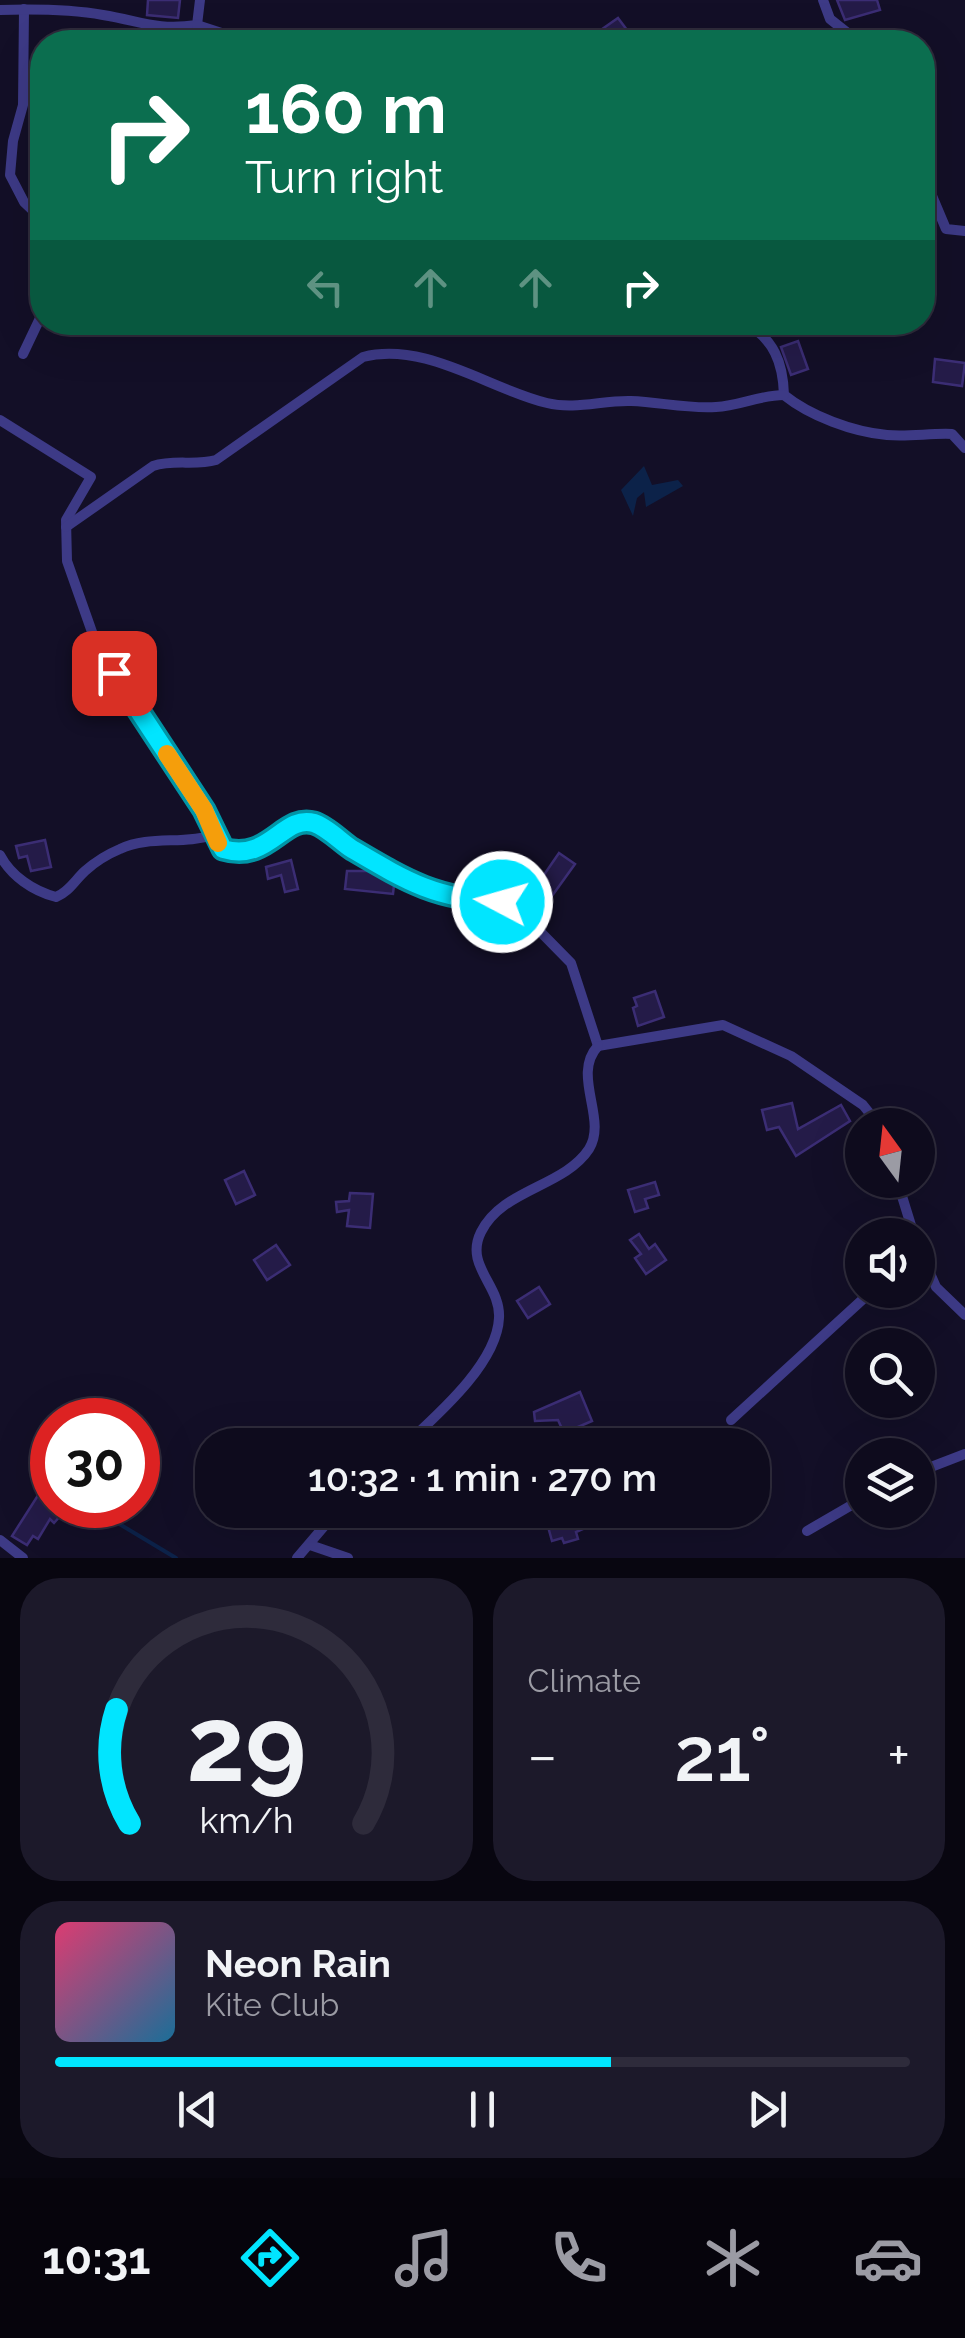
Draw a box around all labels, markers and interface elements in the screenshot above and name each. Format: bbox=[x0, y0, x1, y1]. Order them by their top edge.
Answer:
text: 160 m bbox=[245, 67, 447, 149]
icon: right bbox=[80, 70, 210, 200]
text: Turn right bbox=[245, 151, 443, 204]
icon: left bbox=[298, 260, 353, 315]
icon: ahead bbox=[403, 260, 458, 315]
icon: ahead bbox=[508, 260, 563, 315]
icon: right bbox=[613, 260, 668, 315]
pin bbox=[72, 631, 157, 716]
icon: arrive bbox=[87, 646, 142, 701]
position arrow bbox=[450, 850, 554, 954]
north arrow bbox=[845, 1108, 935, 1198]
map controls bbox=[845, 1108, 935, 1528]
button: sound bbox=[845, 1218, 935, 1308]
button: search bbox=[845, 1328, 935, 1418]
speed limit sign: 30 bbox=[30, 1398, 160, 1528]
button: layers bbox=[845, 1438, 935, 1528]
text: 10:32 · 1 min · 270 m bbox=[308, 1455, 657, 1500]
text: Climate bbox=[528, 1662, 641, 1699]
text: 29 bbox=[186, 1683, 306, 1805]
text: 21° bbox=[674, 1710, 770, 1799]
text: − bbox=[528, 1723, 557, 1788]
text: + bbox=[887, 1723, 910, 1788]
text: km/h bbox=[199, 1799, 293, 1841]
text: Neon Rain bbox=[205, 1941, 391, 1986]
text: Kite Club bbox=[205, 1986, 339, 2023]
icon: previous bbox=[170, 2082, 225, 2137]
icon: pause bbox=[455, 2082, 510, 2137]
icon: next bbox=[740, 2082, 795, 2137]
icon: directions bbox=[235, 2223, 305, 2293]
icon: music bbox=[389, 2223, 459, 2293]
icon: phone bbox=[544, 2223, 614, 2293]
icon: climate bbox=[698, 2223, 768, 2293]
icon: car bbox=[853, 2223, 923, 2293]
text: 10:31 bbox=[42, 2232, 151, 2285]

